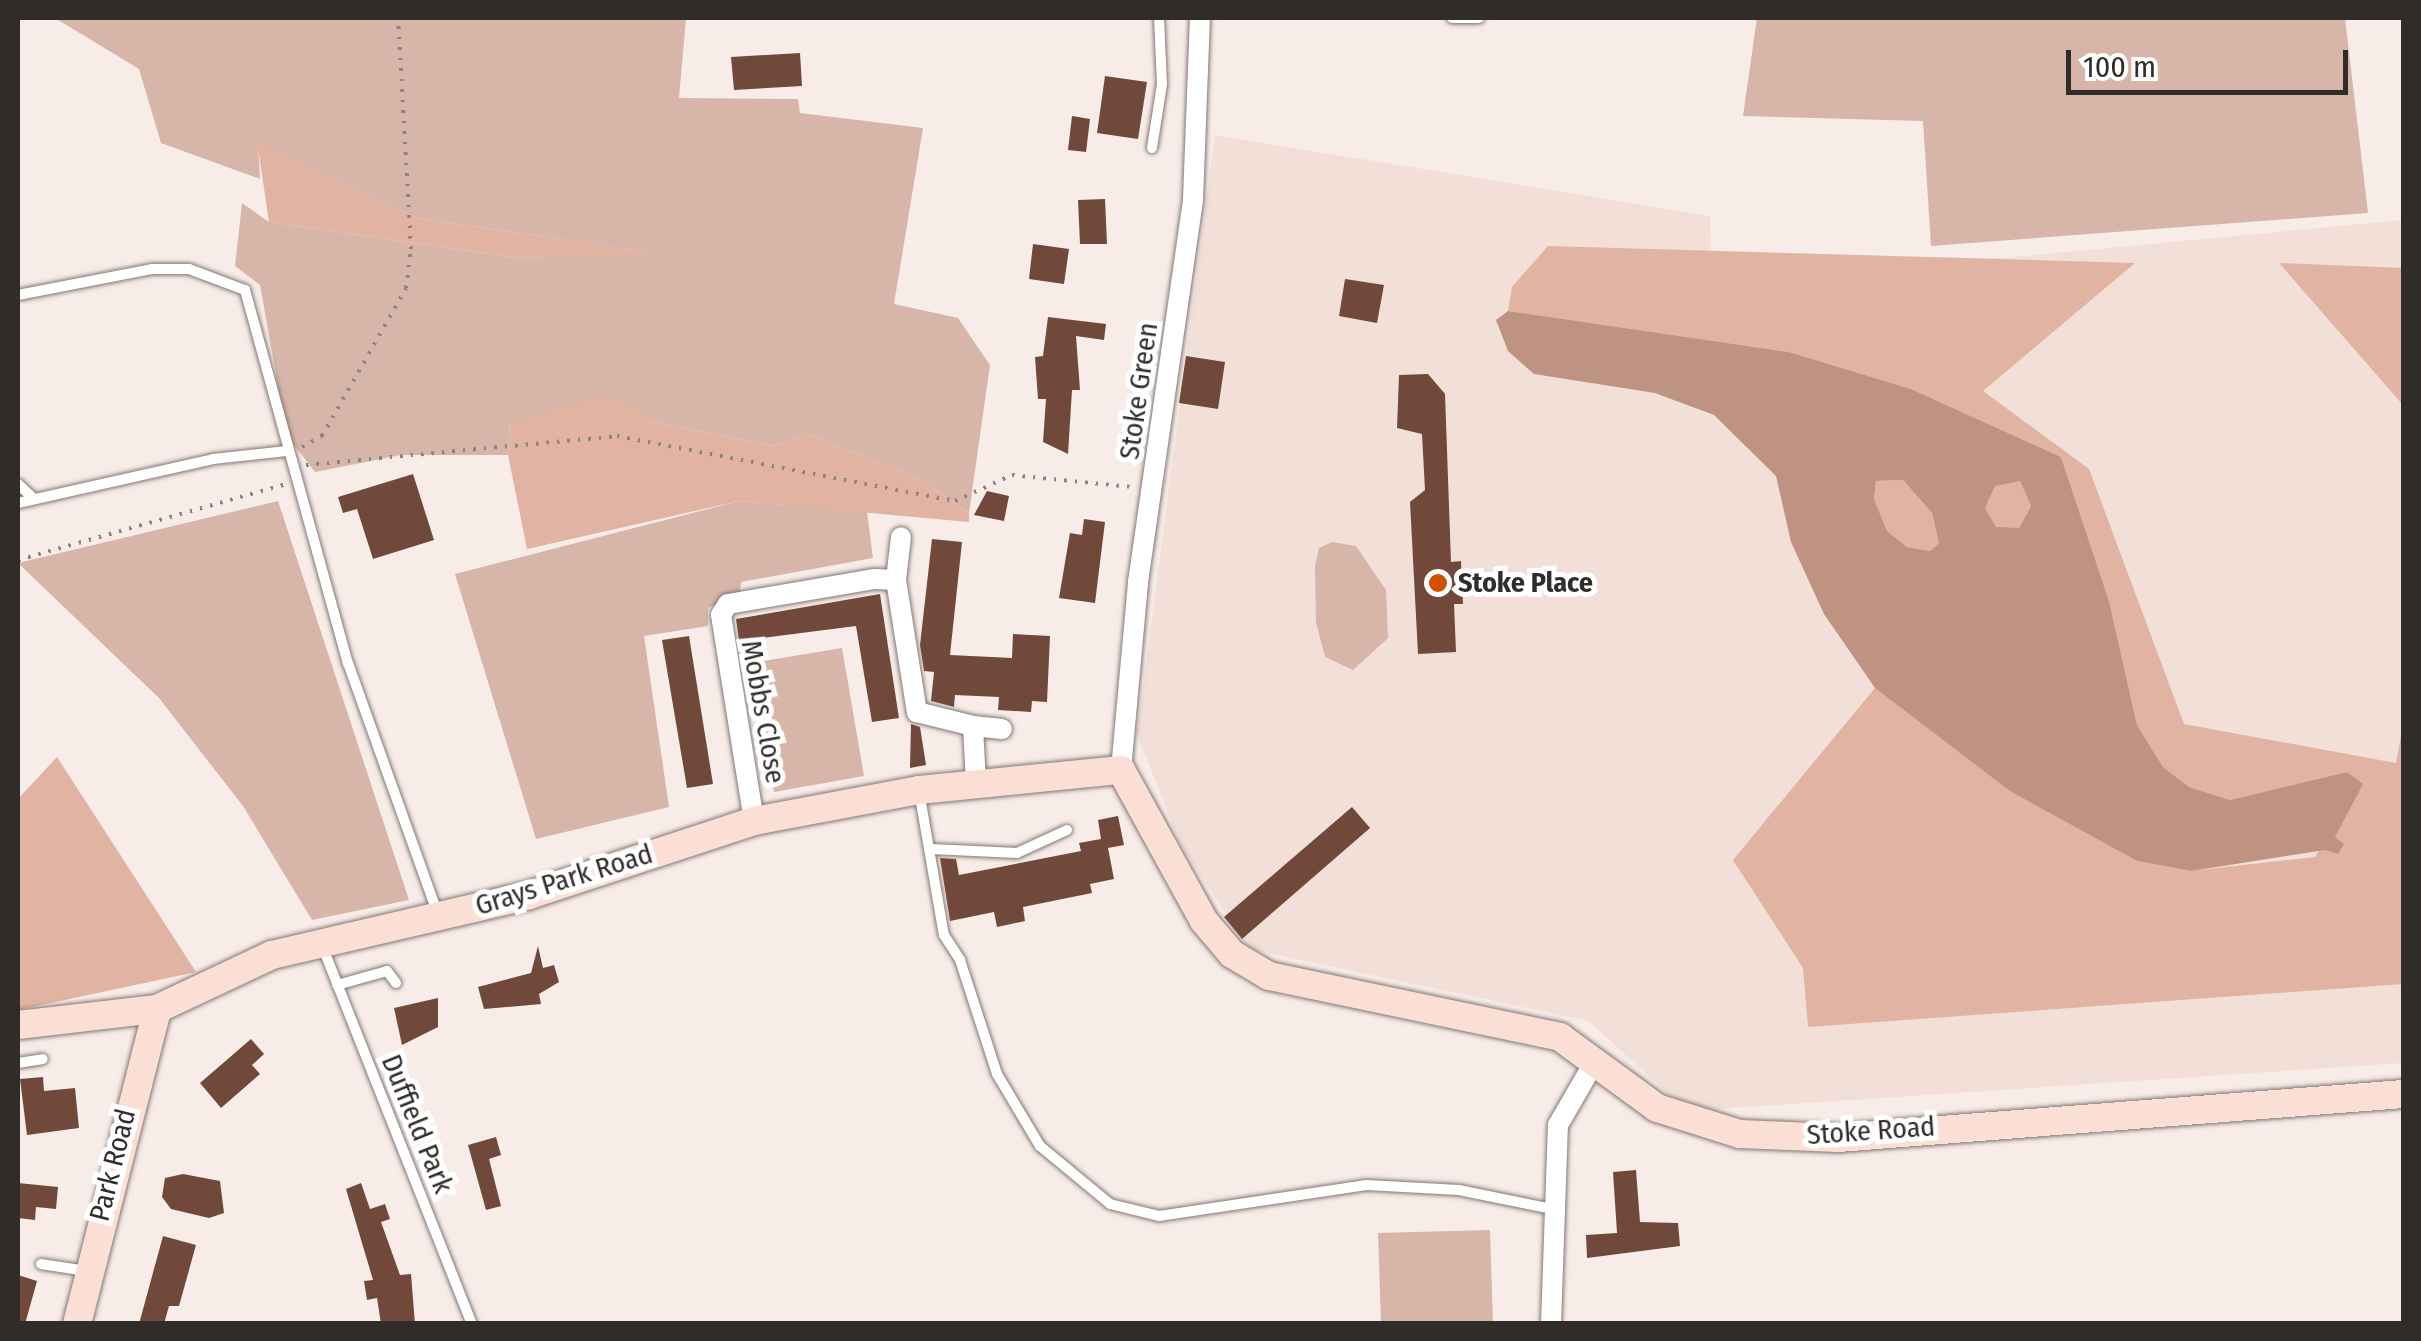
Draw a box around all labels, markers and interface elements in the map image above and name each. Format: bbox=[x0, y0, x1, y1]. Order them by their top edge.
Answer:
scale bar bbox=[2071, 30, 2354, 92]
text: 100 m bbox=[2083, 49, 2156, 85]
street label: Stoke Green bbox=[1113, 320, 1165, 462]
place label: Stoke Place bbox=[1458, 566, 1593, 600]
marker: Stoke Place bbox=[1427, 572, 1449, 594]
street label: Mobbs Close bbox=[734, 638, 792, 786]
street label: Grays Park Road bbox=[471, 837, 657, 923]
street label: Duffield Park bbox=[374, 1050, 460, 1198]
street label: Park Road bbox=[83, 1105, 143, 1225]
street label: Stoke Road bbox=[1806, 1110, 1936, 1152]

